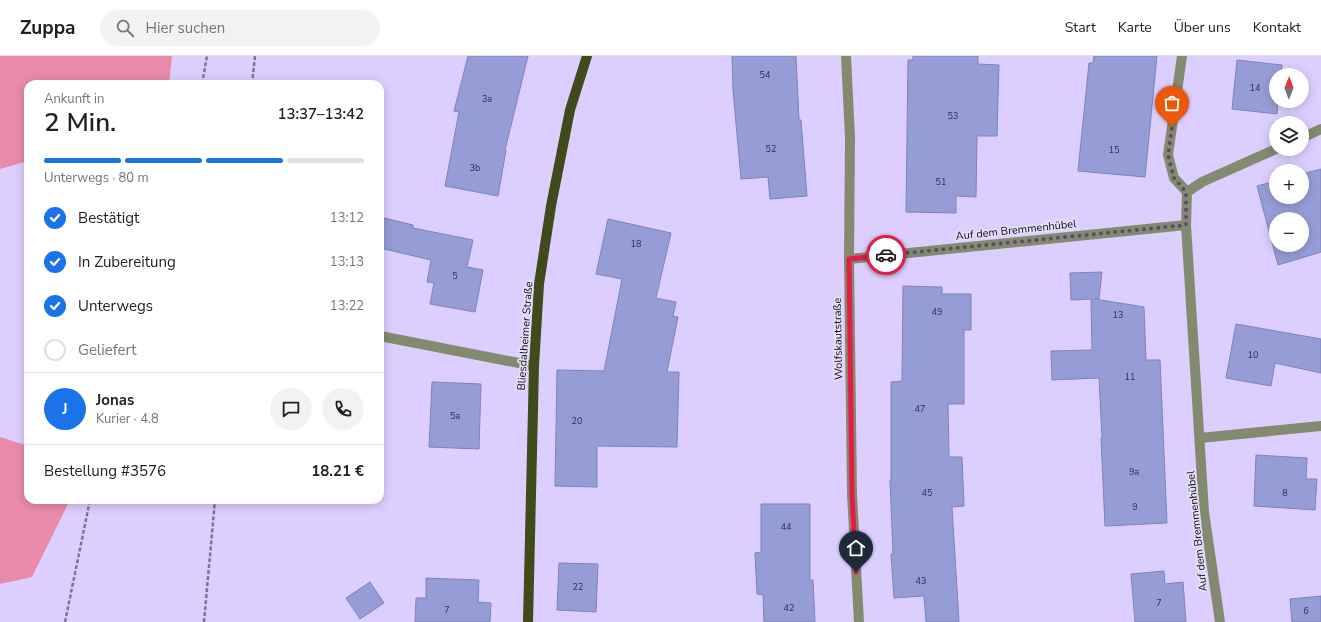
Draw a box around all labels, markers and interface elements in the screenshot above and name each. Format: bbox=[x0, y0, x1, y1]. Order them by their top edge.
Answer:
search box bbox=[100, 10, 380, 46]
text: Zuppa bbox=[20, 15, 76, 41]
icon: search bbox=[114, 17, 136, 39]
text: Hier suchen bbox=[146, 18, 225, 38]
text: Start bbox=[1065, 18, 1096, 37]
text: Karte bbox=[1118, 18, 1152, 37]
text: Über uns bbox=[1174, 18, 1231, 37]
text: Kontakt bbox=[1253, 18, 1301, 37]
north arrow bbox=[1269, 68, 1309, 108]
map controls bbox=[1269, 68, 1309, 252]
house number: 54 bbox=[760, 69, 771, 81]
house number: 14 bbox=[1250, 82, 1261, 94]
pin bbox=[1155, 86, 1189, 127]
text: Ankunft in bbox=[44, 90, 104, 108]
icon: bag bbox=[1161, 92, 1183, 114]
house number: 3a bbox=[482, 93, 492, 105]
text: 13:37–13:42 bbox=[277, 104, 364, 124]
text: 2 Min. bbox=[44, 105, 116, 140]
house number: 53 bbox=[948, 110, 958, 122]
button: layers bbox=[1269, 116, 1309, 156]
house number: 52 bbox=[766, 143, 776, 155]
house number: 15 bbox=[1109, 144, 1119, 156]
house number: 3b bbox=[470, 162, 480, 174]
button: + bbox=[1269, 164, 1309, 204]
text: Unterwegs · 80 m bbox=[44, 169, 149, 187]
house number: 51 bbox=[936, 176, 946, 188]
icon: check bbox=[44, 207, 66, 229]
text: Bestätigt bbox=[78, 208, 139, 228]
text: 13:12 bbox=[330, 209, 364, 227]
button: − bbox=[1269, 212, 1309, 252]
street label: Auf dem Bremmenhübel bbox=[955, 216, 1078, 244]
courier bbox=[866, 235, 906, 275]
house number: 18 bbox=[631, 238, 641, 250]
icon: car bbox=[875, 244, 897, 266]
icon: check bbox=[44, 251, 66, 273]
text: In Zubereitung bbox=[78, 252, 176, 272]
text: 13:13 bbox=[330, 253, 364, 271]
house number: 5 bbox=[452, 270, 458, 282]
street label: Bliesdalheimer Straße bbox=[514, 281, 536, 391]
icon: check bbox=[44, 295, 66, 317]
text: Unterwegs bbox=[78, 296, 153, 316]
text: 13:22 bbox=[330, 297, 364, 315]
street label: Wolfskautstraße bbox=[830, 298, 846, 380]
house number: 49 bbox=[932, 306, 942, 318]
house number: 13 bbox=[1113, 309, 1123, 321]
text: Geliefert bbox=[78, 340, 137, 360]
house number: 10 bbox=[1248, 349, 1258, 361]
house number: 11 bbox=[1125, 371, 1135, 383]
button: chat bbox=[270, 388, 312, 430]
button: phone bbox=[322, 388, 364, 430]
text: Jonas bbox=[96, 390, 134, 410]
text: J bbox=[62, 399, 68, 419]
house number: 47 bbox=[915, 403, 925, 415]
text: Kurier · 4.8 bbox=[96, 410, 159, 428]
house number: 5a bbox=[450, 410, 460, 422]
house number: 20 bbox=[572, 415, 582, 427]
text: Bestellung #3576 bbox=[44, 461, 166, 481]
text: 18.21 € bbox=[311, 461, 364, 481]
house number: 9a bbox=[1129, 466, 1139, 478]
street label: Auf dem Bremmenhübel bbox=[1183, 469, 1211, 592]
house number: 45 bbox=[922, 487, 932, 499]
house number: 8 bbox=[1282, 487, 1288, 499]
house number: 9 bbox=[1132, 501, 1138, 513]
house number: 44 bbox=[781, 521, 792, 533]
pin bbox=[839, 531, 873, 572]
icon: home bbox=[845, 537, 867, 559]
house number: 43 bbox=[916, 575, 926, 587]
house number: 22 bbox=[573, 581, 583, 593]
house number: 7 bbox=[1156, 597, 1162, 609]
house number: 42 bbox=[784, 602, 794, 614]
house number: 7 bbox=[444, 604, 450, 616]
house number: 6 bbox=[1303, 605, 1309, 617]

